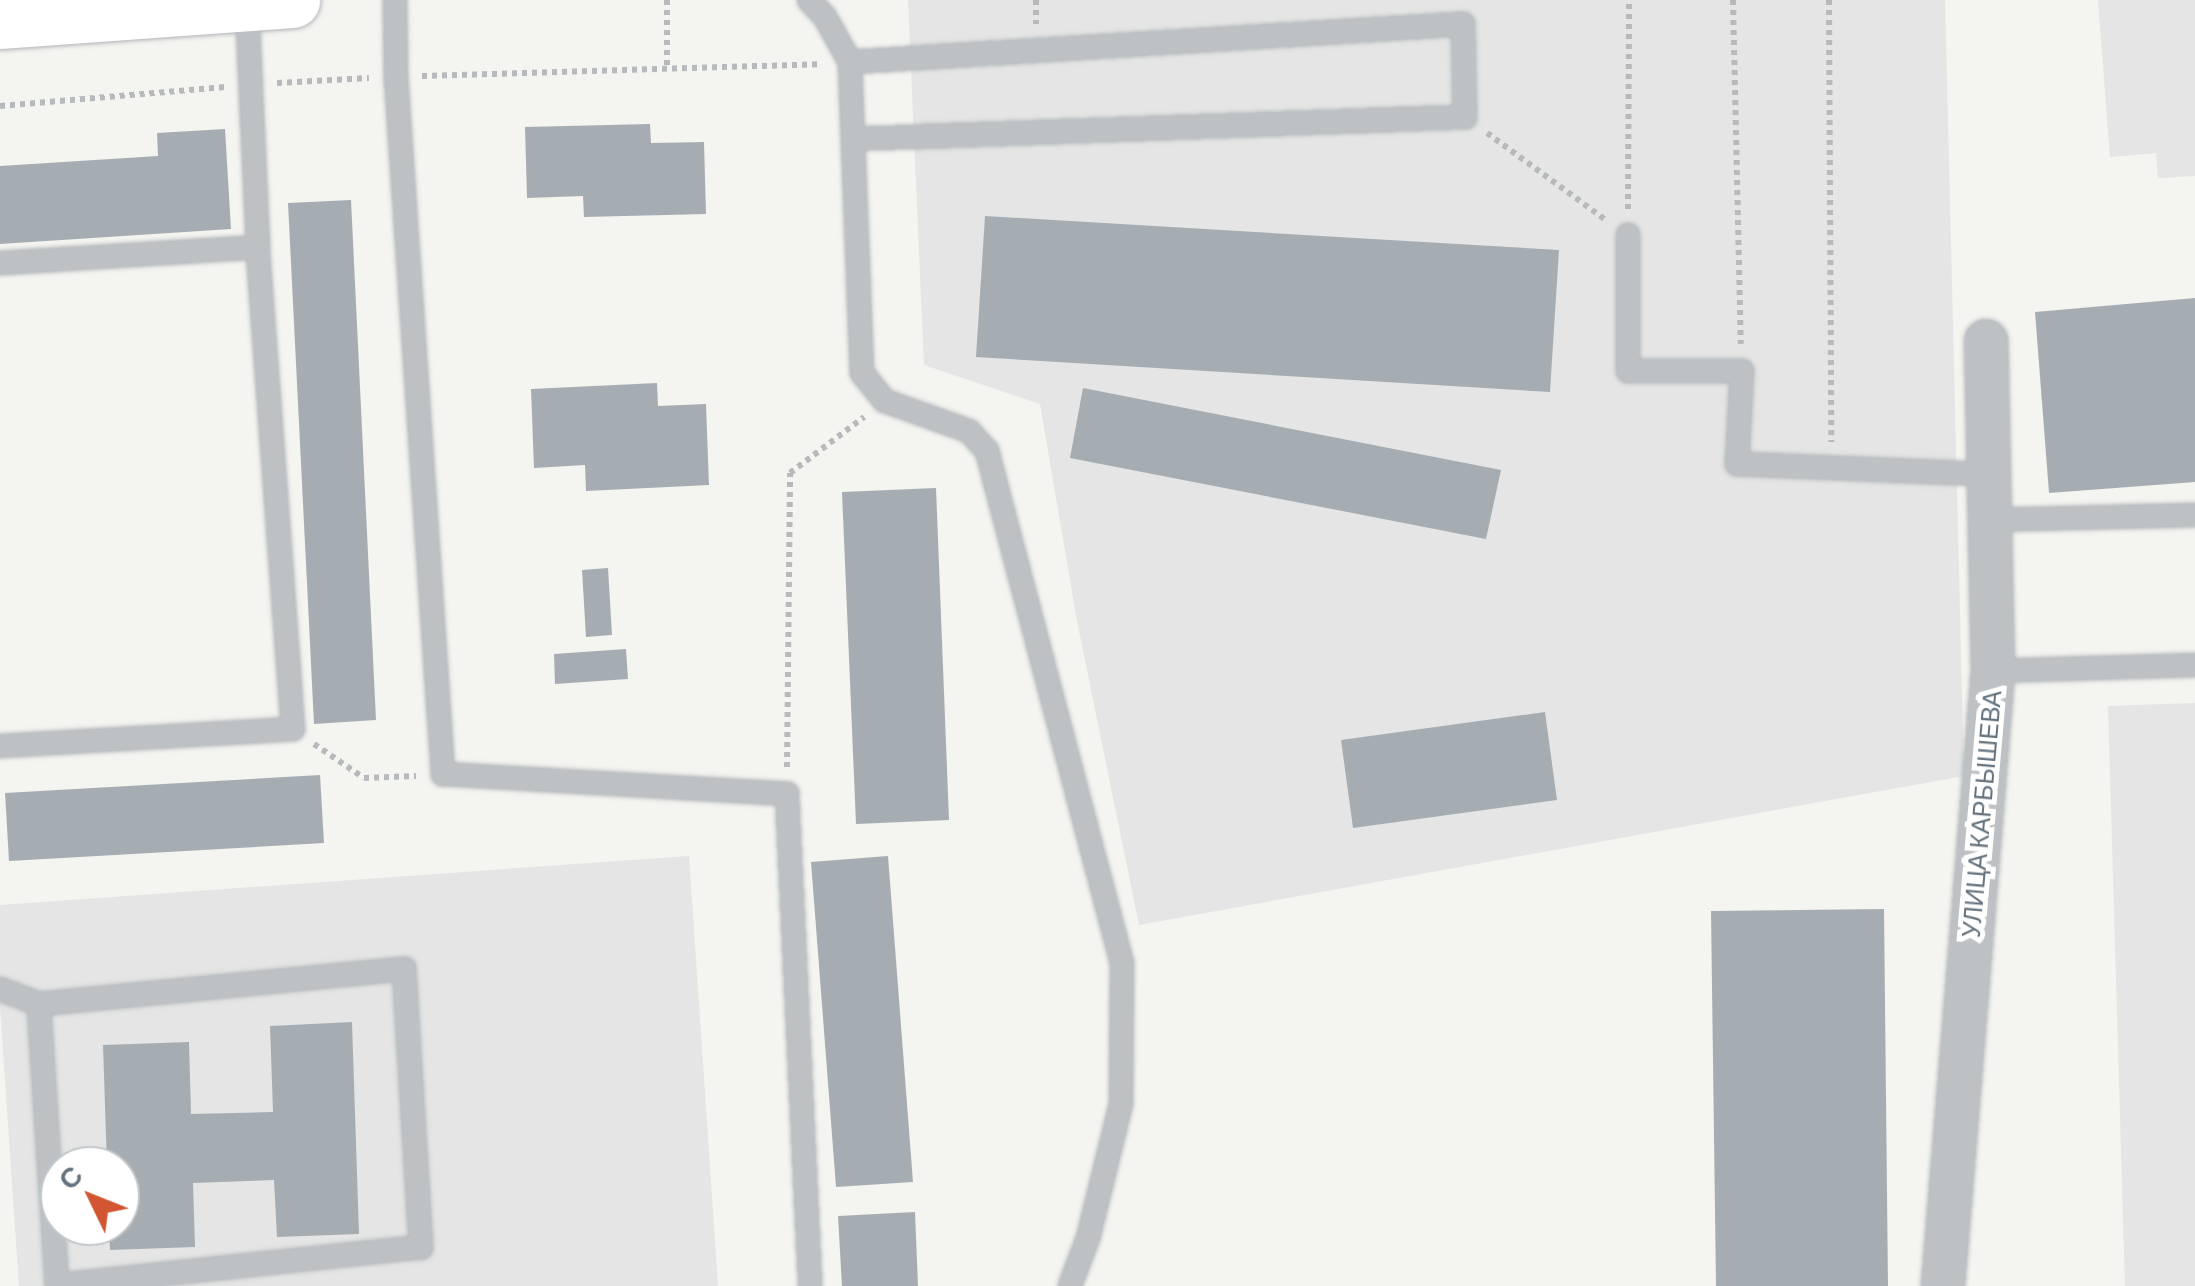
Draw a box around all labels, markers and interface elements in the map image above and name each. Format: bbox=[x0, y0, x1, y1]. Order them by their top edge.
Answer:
street label: УЛИЦА КАРБЫШЕВА bbox=[1955, 689, 2007, 939]
north arrow bbox=[40, 1146, 140, 1246]
text: С bbox=[50, 1158, 89, 1196]

